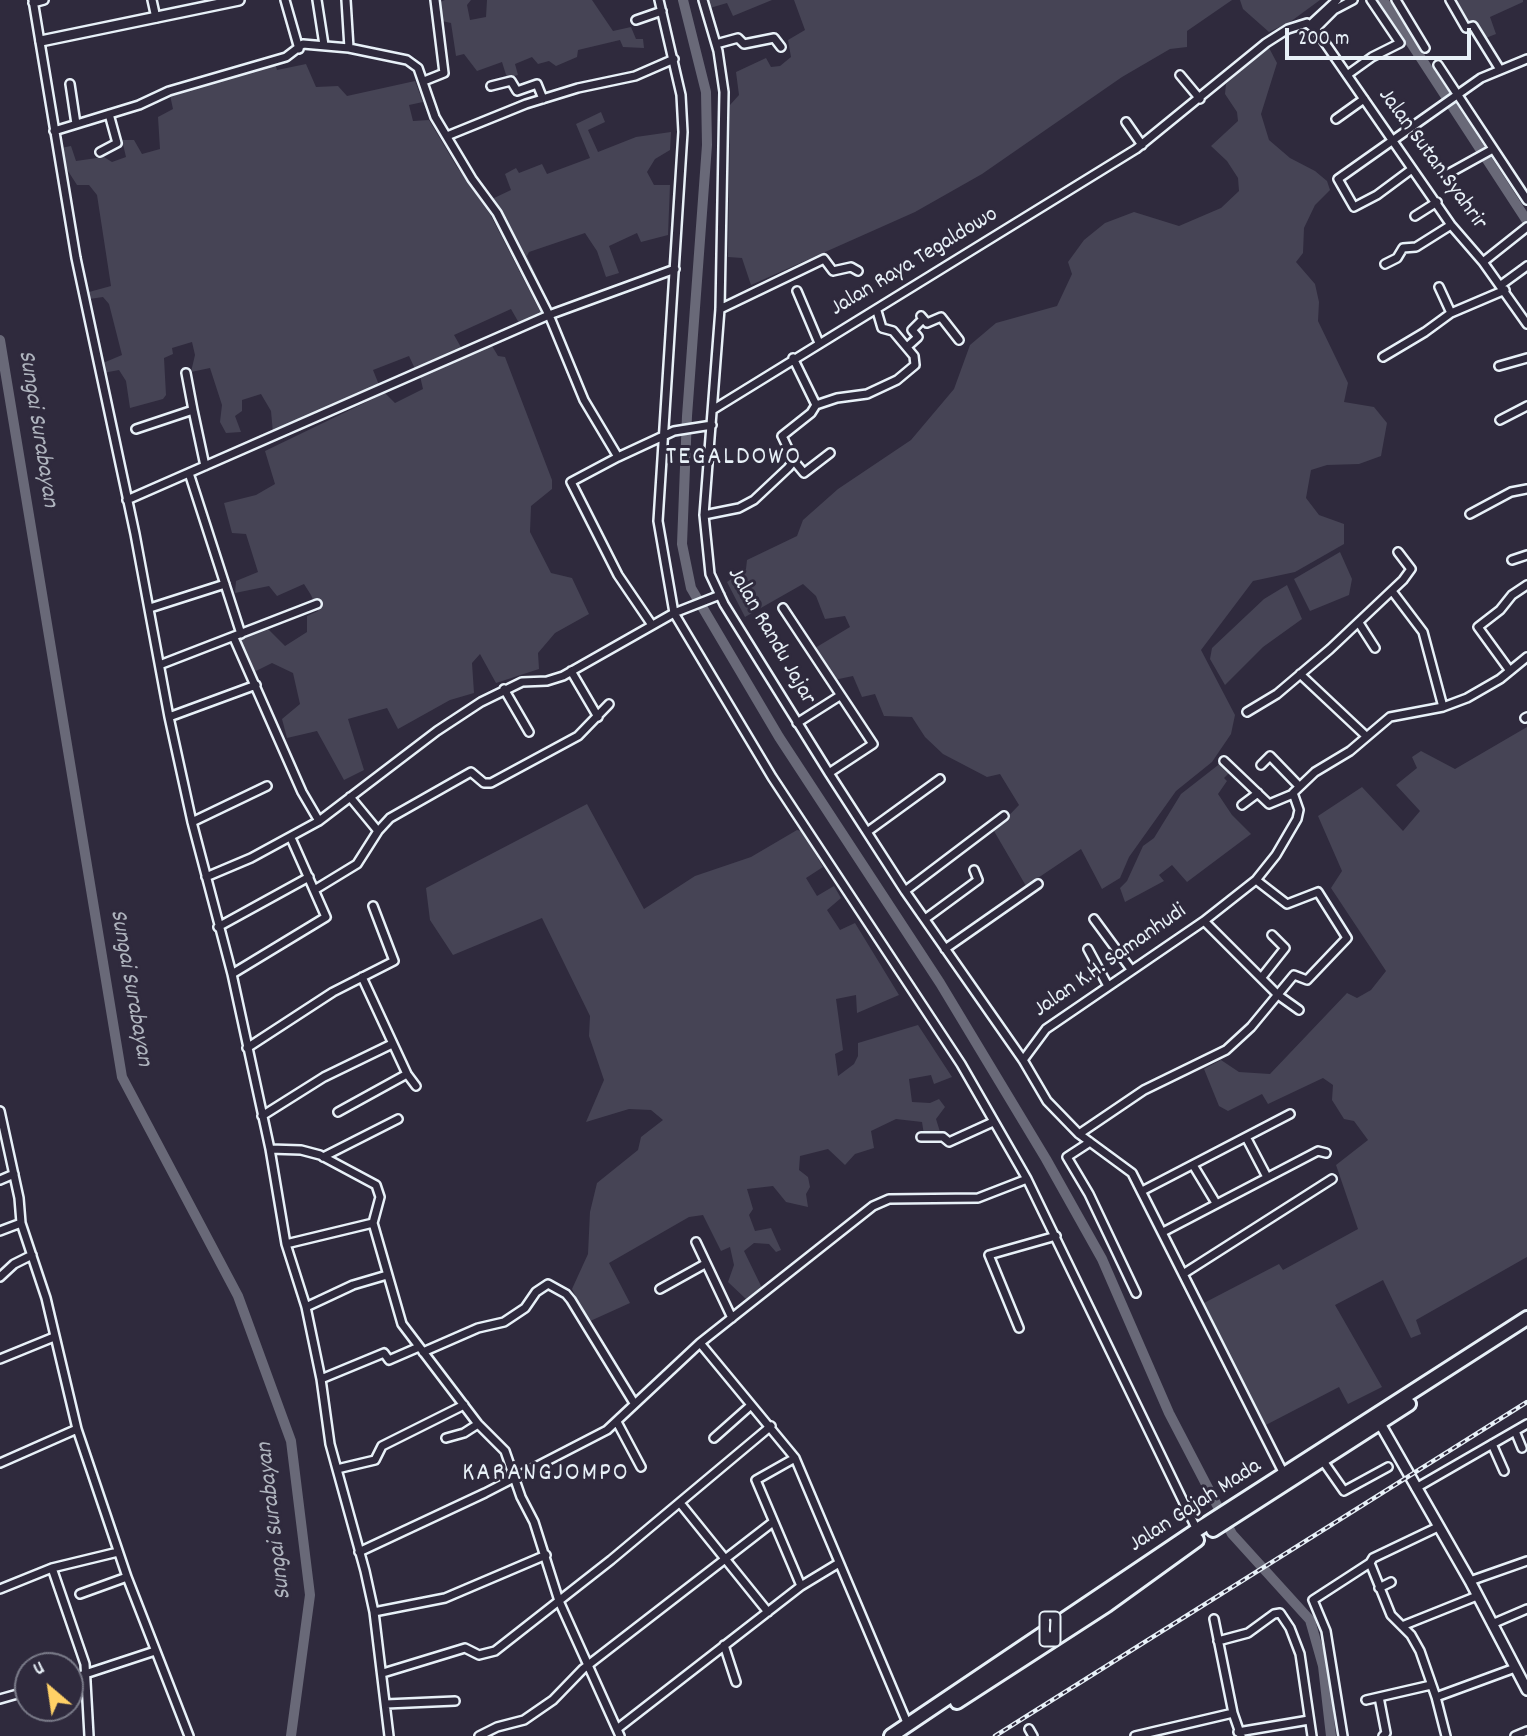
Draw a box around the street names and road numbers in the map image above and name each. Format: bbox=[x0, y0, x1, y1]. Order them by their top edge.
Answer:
street label: Jalan Sutan Syahrir bbox=[1370, 84, 1492, 236]
street label: Jalan Raya Tegaldowo bbox=[826, 202, 1004, 324]
street label: Jalan Randu Jajar bbox=[719, 563, 821, 711]
street label: Jalan K.H. Samanhudi bbox=[1029, 899, 1193, 1025]
street label: Jalan Gajah Mada bbox=[1125, 1454, 1267, 1560]
road number: 1 bbox=[1040, 1612, 1060, 1646]

